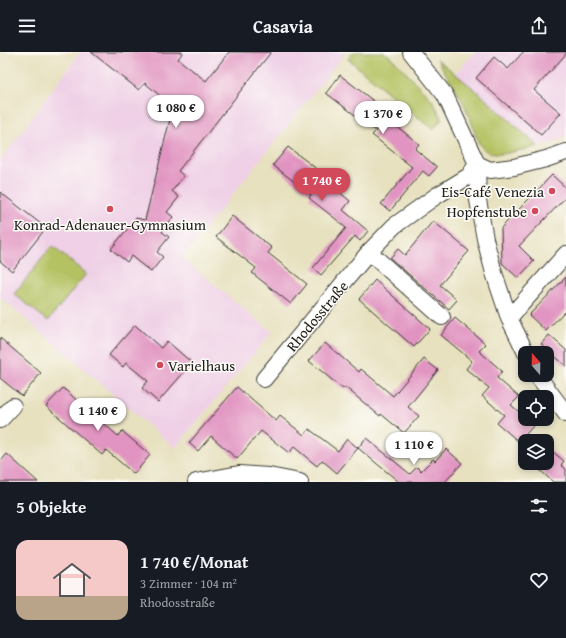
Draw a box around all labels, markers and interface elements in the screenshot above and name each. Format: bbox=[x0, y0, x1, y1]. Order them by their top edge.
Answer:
text: Casavia bbox=[253, 13, 313, 40]
icon: menu bbox=[16, 15, 38, 37]
icon: share bbox=[528, 15, 550, 37]
pin: 1 080 € bbox=[139, 95, 213, 129]
text: 1 080 € bbox=[156, 98, 196, 117]
pin: 1 370 € bbox=[346, 101, 420, 135]
text: 1 370 € bbox=[363, 104, 403, 123]
pin: 1 740 € bbox=[285, 168, 359, 202]
text: 1 740 € bbox=[302, 171, 342, 190]
place label: Eis-Café Venezia bbox=[441, 181, 544, 202]
marker: Eis-Café Venezia bbox=[547, 186, 557, 196]
place label: Hopfenstube bbox=[447, 201, 527, 222]
marker: Konrad-Adenauer-Gymnasium bbox=[105, 204, 115, 214]
marker: Hopfenstube bbox=[530, 206, 540, 216]
place label: Konrad-Adenauer-Gymnasium bbox=[14, 214, 207, 235]
street label: Rhodosstraße bbox=[281, 276, 353, 356]
north arrow bbox=[518, 346, 554, 382]
map controls bbox=[518, 346, 554, 470]
place label: Varielhaus bbox=[168, 355, 235, 376]
marker: Varielhaus bbox=[155, 360, 165, 370]
button: locate bbox=[518, 390, 554, 426]
pin: 1 140 € bbox=[61, 398, 135, 432]
text: 1 140 € bbox=[78, 401, 118, 420]
pin: 1 110 € bbox=[377, 432, 451, 466]
button: layers bbox=[518, 434, 554, 470]
text: 1 110 € bbox=[394, 435, 434, 454]
text: 5 Objekte bbox=[16, 494, 86, 519]
icon: filters bbox=[528, 495, 550, 517]
text: 1 740 €/Monat bbox=[140, 549, 249, 574]
icon: home bbox=[48, 556, 96, 604]
icon: heart bbox=[528, 569, 550, 591]
text: 3 Zimmer · 104 m² bbox=[140, 574, 237, 593]
text: Rhodosstraße bbox=[140, 593, 215, 612]

